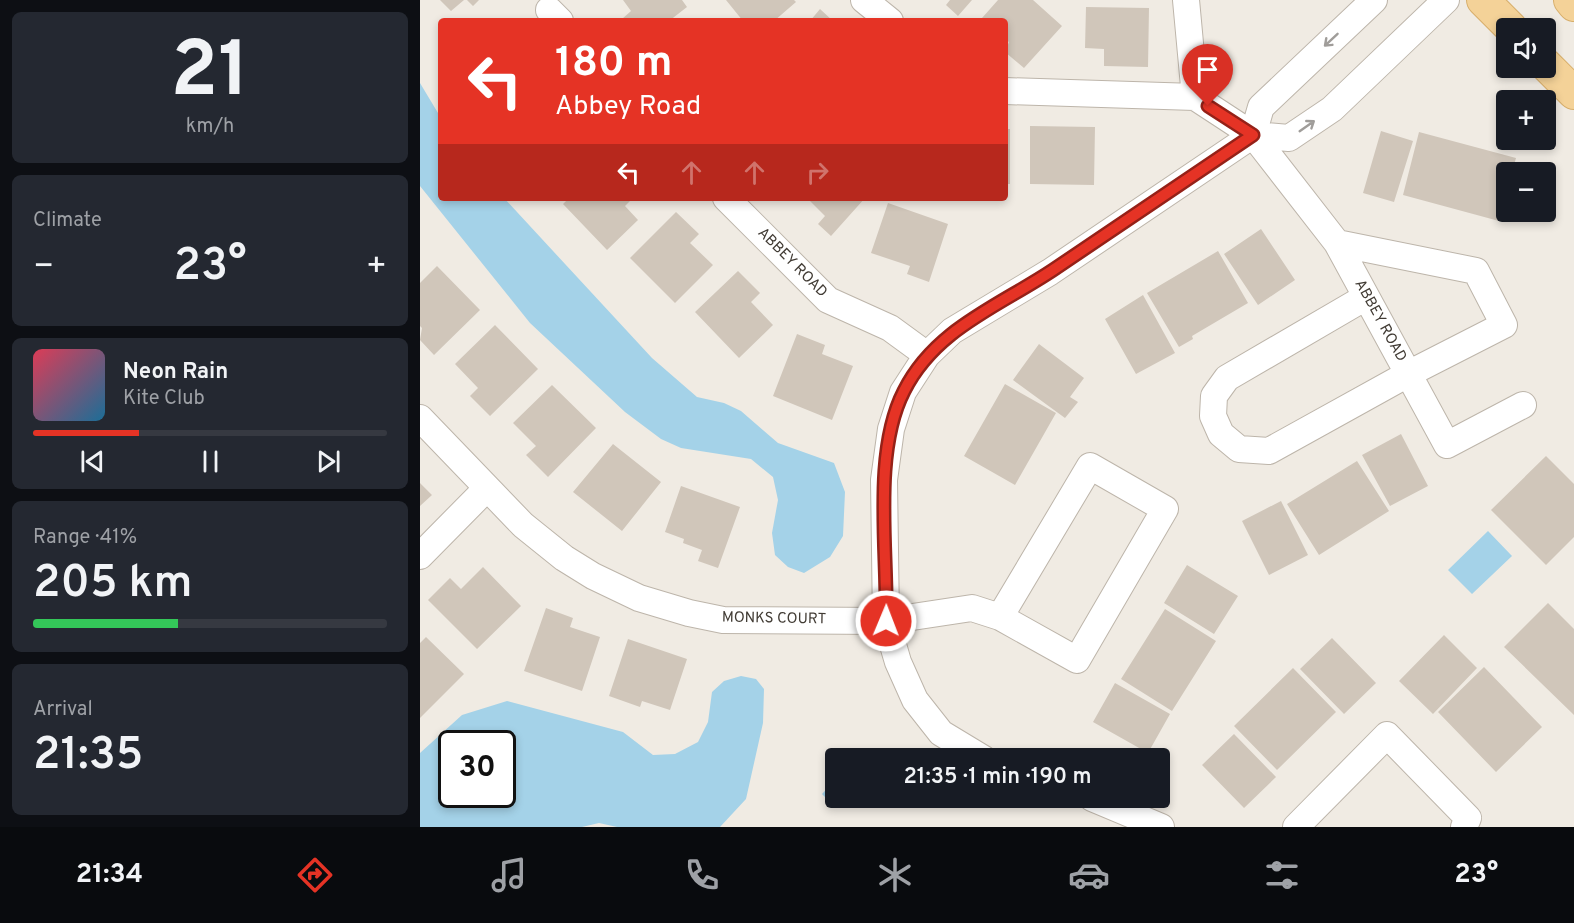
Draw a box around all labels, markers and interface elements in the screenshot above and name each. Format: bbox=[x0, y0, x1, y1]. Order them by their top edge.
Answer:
map controls bbox=[1496, 18, 1556, 222]
button: sound bbox=[1496, 18, 1556, 78]
text: 21 bbox=[171, 25, 249, 124]
one-way arrow bbox=[1324, 33, 1339, 47]
text: 180 m bbox=[555, 38, 672, 91]
icon: left bbox=[456, 42, 534, 120]
pin bbox=[1182, 44, 1233, 106]
icon: arrive bbox=[1191, 53, 1224, 86]
text: Abbey Road bbox=[555, 90, 701, 124]
button: + bbox=[1496, 90, 1556, 150]
text: km/h bbox=[186, 114, 234, 140]
one-way arrow bbox=[1298, 120, 1315, 132]
icon: left bbox=[612, 156, 645, 189]
icon: ahead bbox=[675, 156, 708, 189]
icon: ahead bbox=[738, 156, 771, 189]
icon: right bbox=[801, 156, 834, 189]
button: − bbox=[1496, 162, 1556, 222]
text: Climate bbox=[33, 208, 102, 234]
street label: ABBEY ROAD bbox=[753, 224, 831, 302]
text: 23° bbox=[173, 239, 247, 296]
text: − bbox=[33, 247, 54, 289]
text: + bbox=[366, 247, 387, 289]
street label: ABBEY ROAD bbox=[1350, 277, 1410, 365]
text: Neon Rain bbox=[123, 359, 228, 386]
text: Kite Club bbox=[123, 386, 205, 412]
icon: previous bbox=[76, 445, 109, 478]
icon: pause bbox=[194, 445, 227, 478]
icon: next bbox=[312, 445, 345, 478]
text: Range · 41% bbox=[33, 525, 137, 551]
text: 205 km bbox=[33, 556, 192, 613]
position arrow bbox=[854, 589, 918, 653]
street label: MONKS COURT bbox=[722, 609, 826, 629]
text: Arrival bbox=[33, 697, 93, 723]
text: 21:35 bbox=[33, 728, 143, 785]
speed limit sign: 30 bbox=[438, 730, 516, 808]
text: 21:35 · 1 min · 190 m bbox=[903, 764, 1092, 791]
icon: directions bbox=[294, 854, 336, 896]
icon: music bbox=[488, 854, 530, 896]
icon: phone bbox=[681, 854, 723, 896]
icon: climate bbox=[874, 854, 916, 896]
icon: car bbox=[1068, 854, 1110, 896]
icon: filters bbox=[1261, 854, 1303, 896]
text: 21:34 bbox=[76, 858, 143, 892]
text: 23° bbox=[1454, 858, 1498, 892]

